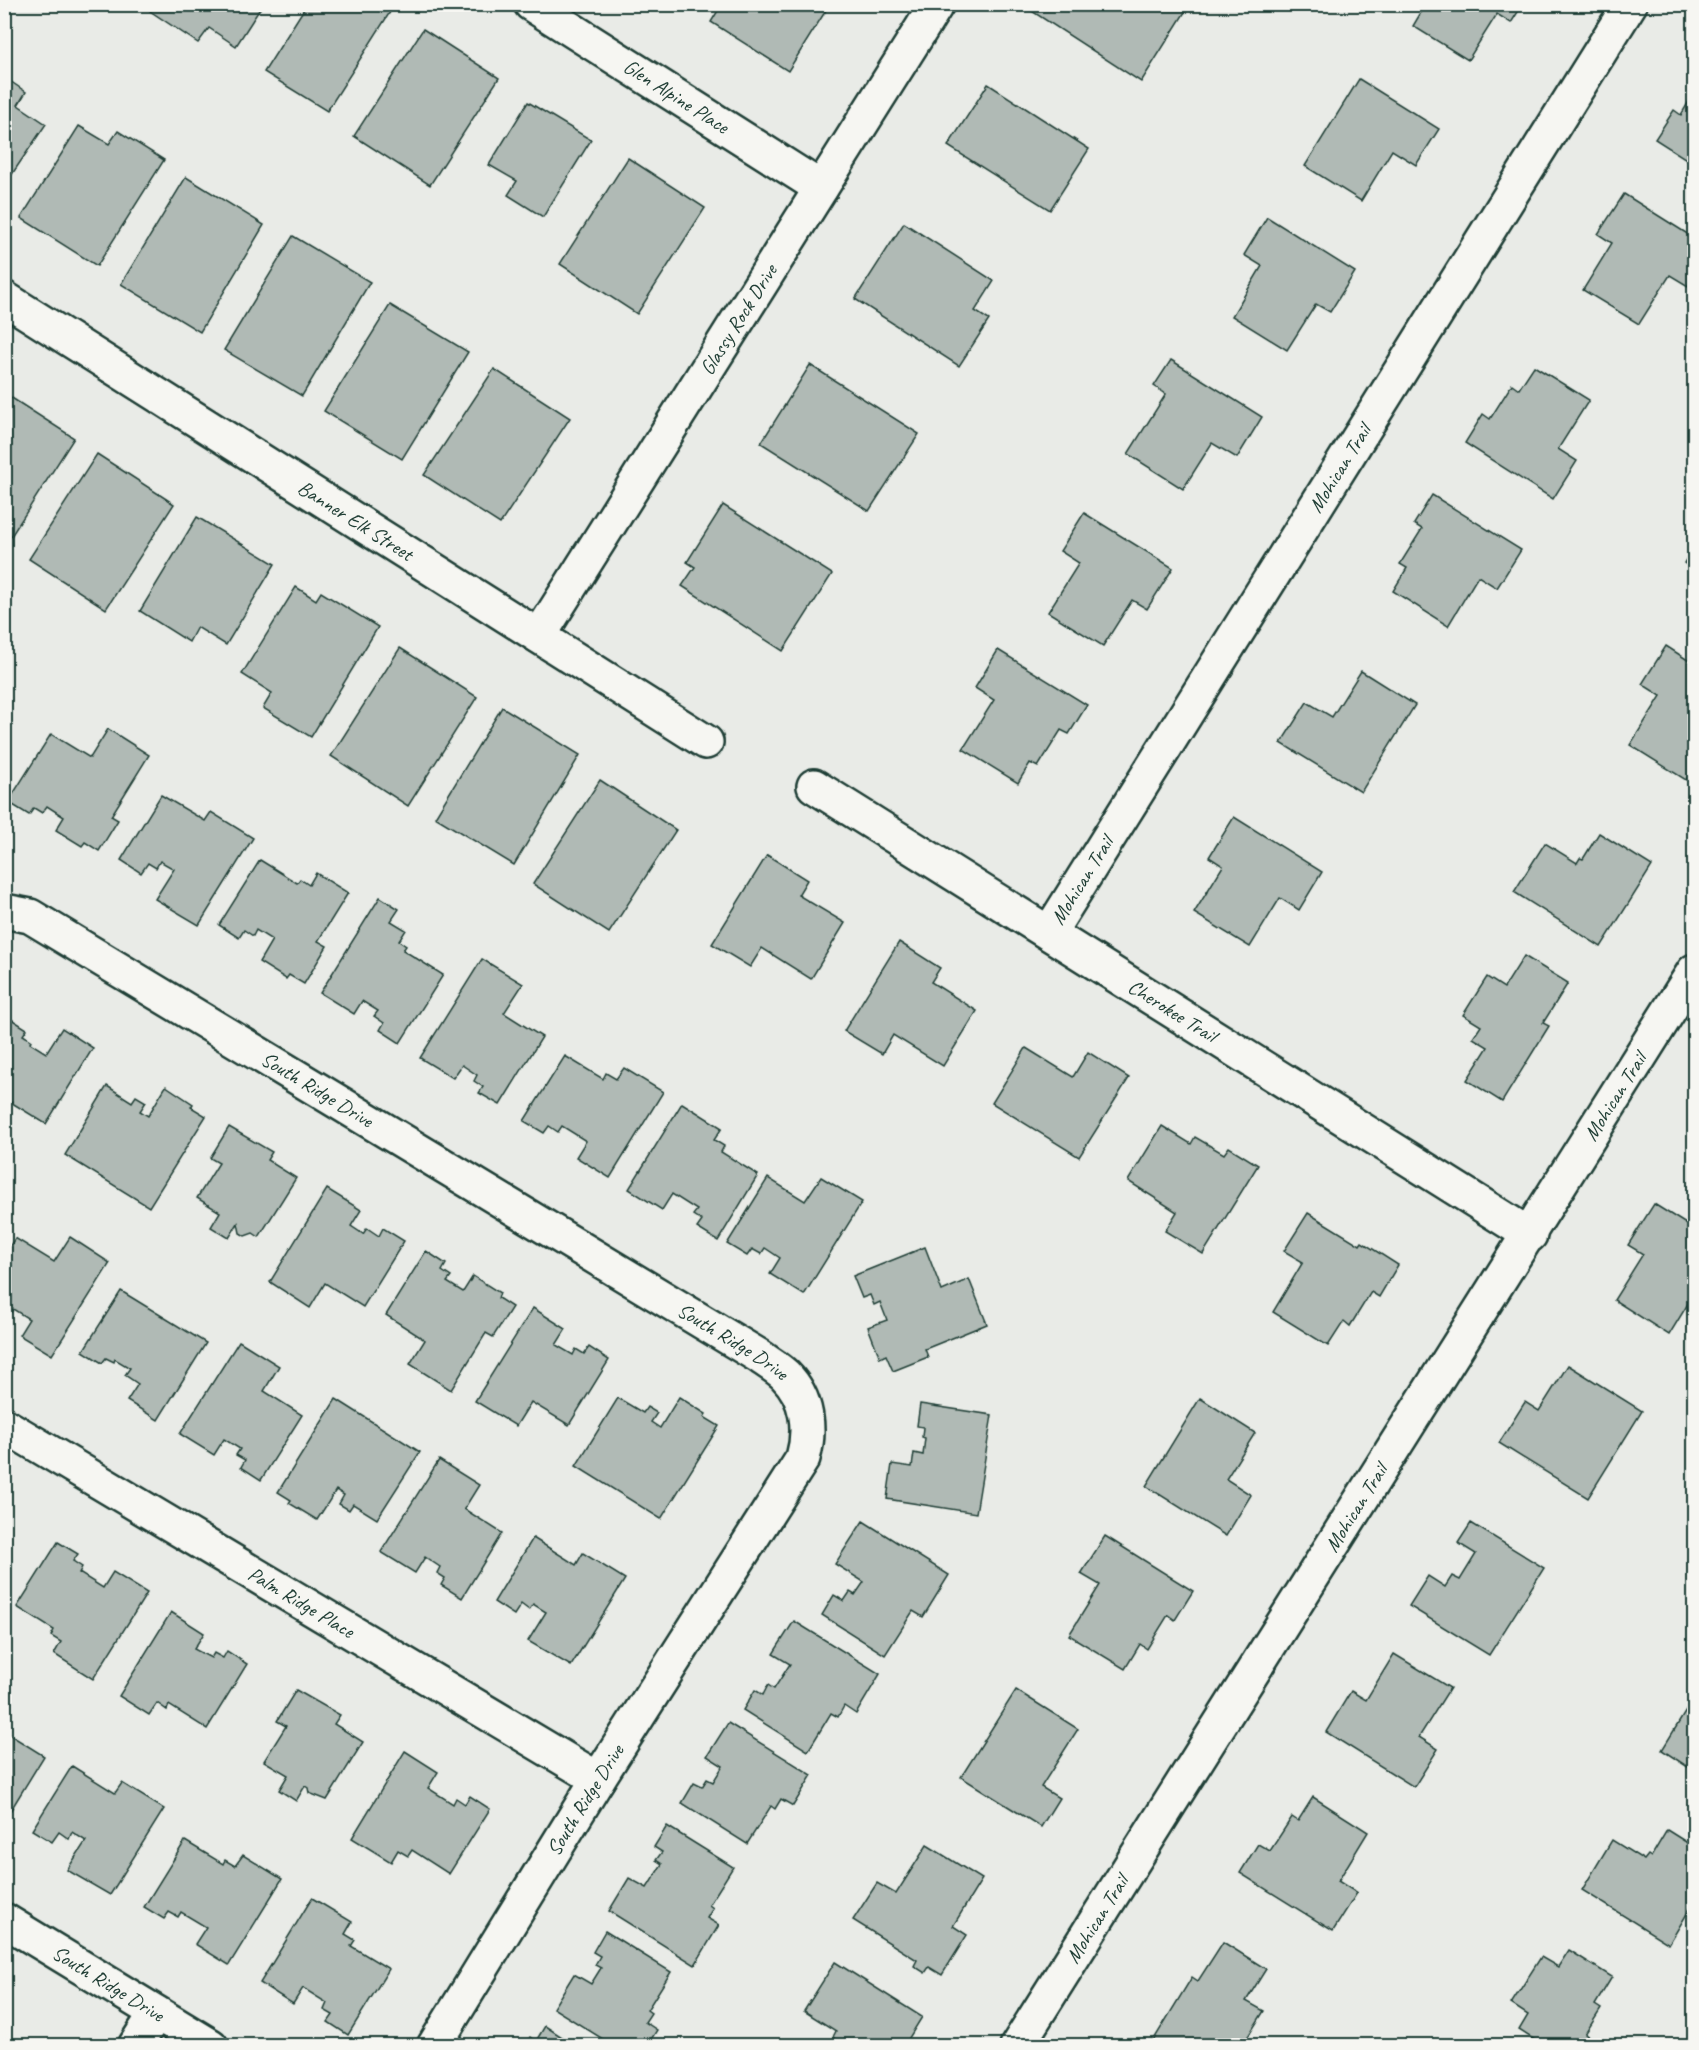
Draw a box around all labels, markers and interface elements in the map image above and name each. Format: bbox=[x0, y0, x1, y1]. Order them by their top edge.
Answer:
street label: Glen Alpine Place bbox=[619, 53, 735, 140]
street label: Glassy Rock Drive bbox=[694, 258, 784, 380]
street label: Mohican Trail bbox=[1302, 417, 1379, 517]
street label: Banner Elk Street bbox=[293, 474, 420, 568]
street label: Mohican Trail bbox=[1045, 829, 1121, 929]
street label: Cherokee Trail bbox=[1123, 973, 1224, 1050]
street label: Mohican Trail bbox=[1578, 1045, 1654, 1145]
street label: South Ridge Drive bbox=[256, 1046, 379, 1134]
street label: South Ridge Drive bbox=[673, 1297, 795, 1386]
street label: Mohican Trail bbox=[1319, 1456, 1395, 1557]
street label: Palm Ridge Place bbox=[243, 1561, 360, 1644]
street label: South Ridge Drive bbox=[541, 1739, 630, 1860]
street label: Mohican Trail bbox=[1060, 1867, 1136, 1968]
street label: South Ridge Drive bbox=[48, 1939, 170, 2028]

